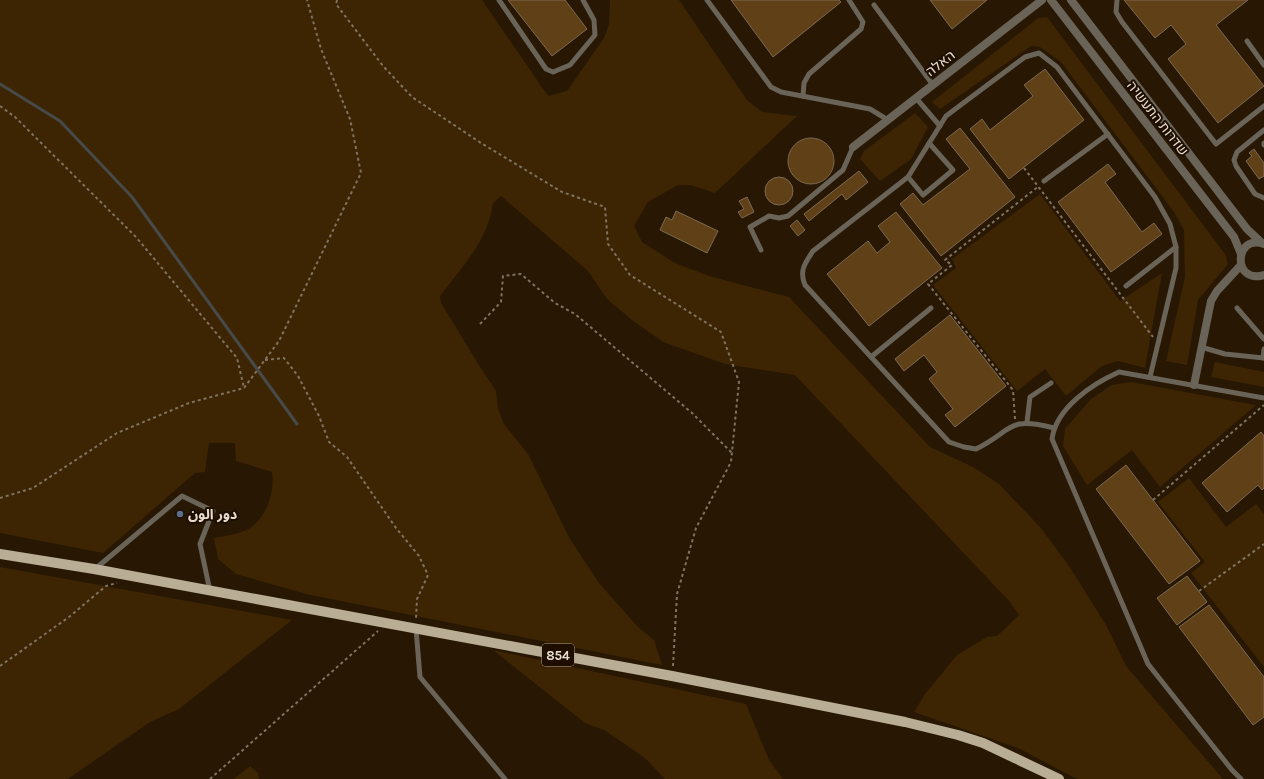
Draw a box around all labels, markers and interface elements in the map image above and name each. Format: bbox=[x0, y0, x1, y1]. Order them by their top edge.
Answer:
street label: האלה bbox=[922, 47, 958, 80]
street label: שדרות התעשיה bbox=[1123, 78, 1192, 159]
place label: دور الون bbox=[188, 506, 237, 523]
marker: دور الون bbox=[175, 509, 185, 519]
road number: 854 bbox=[542, 644, 574, 666]

